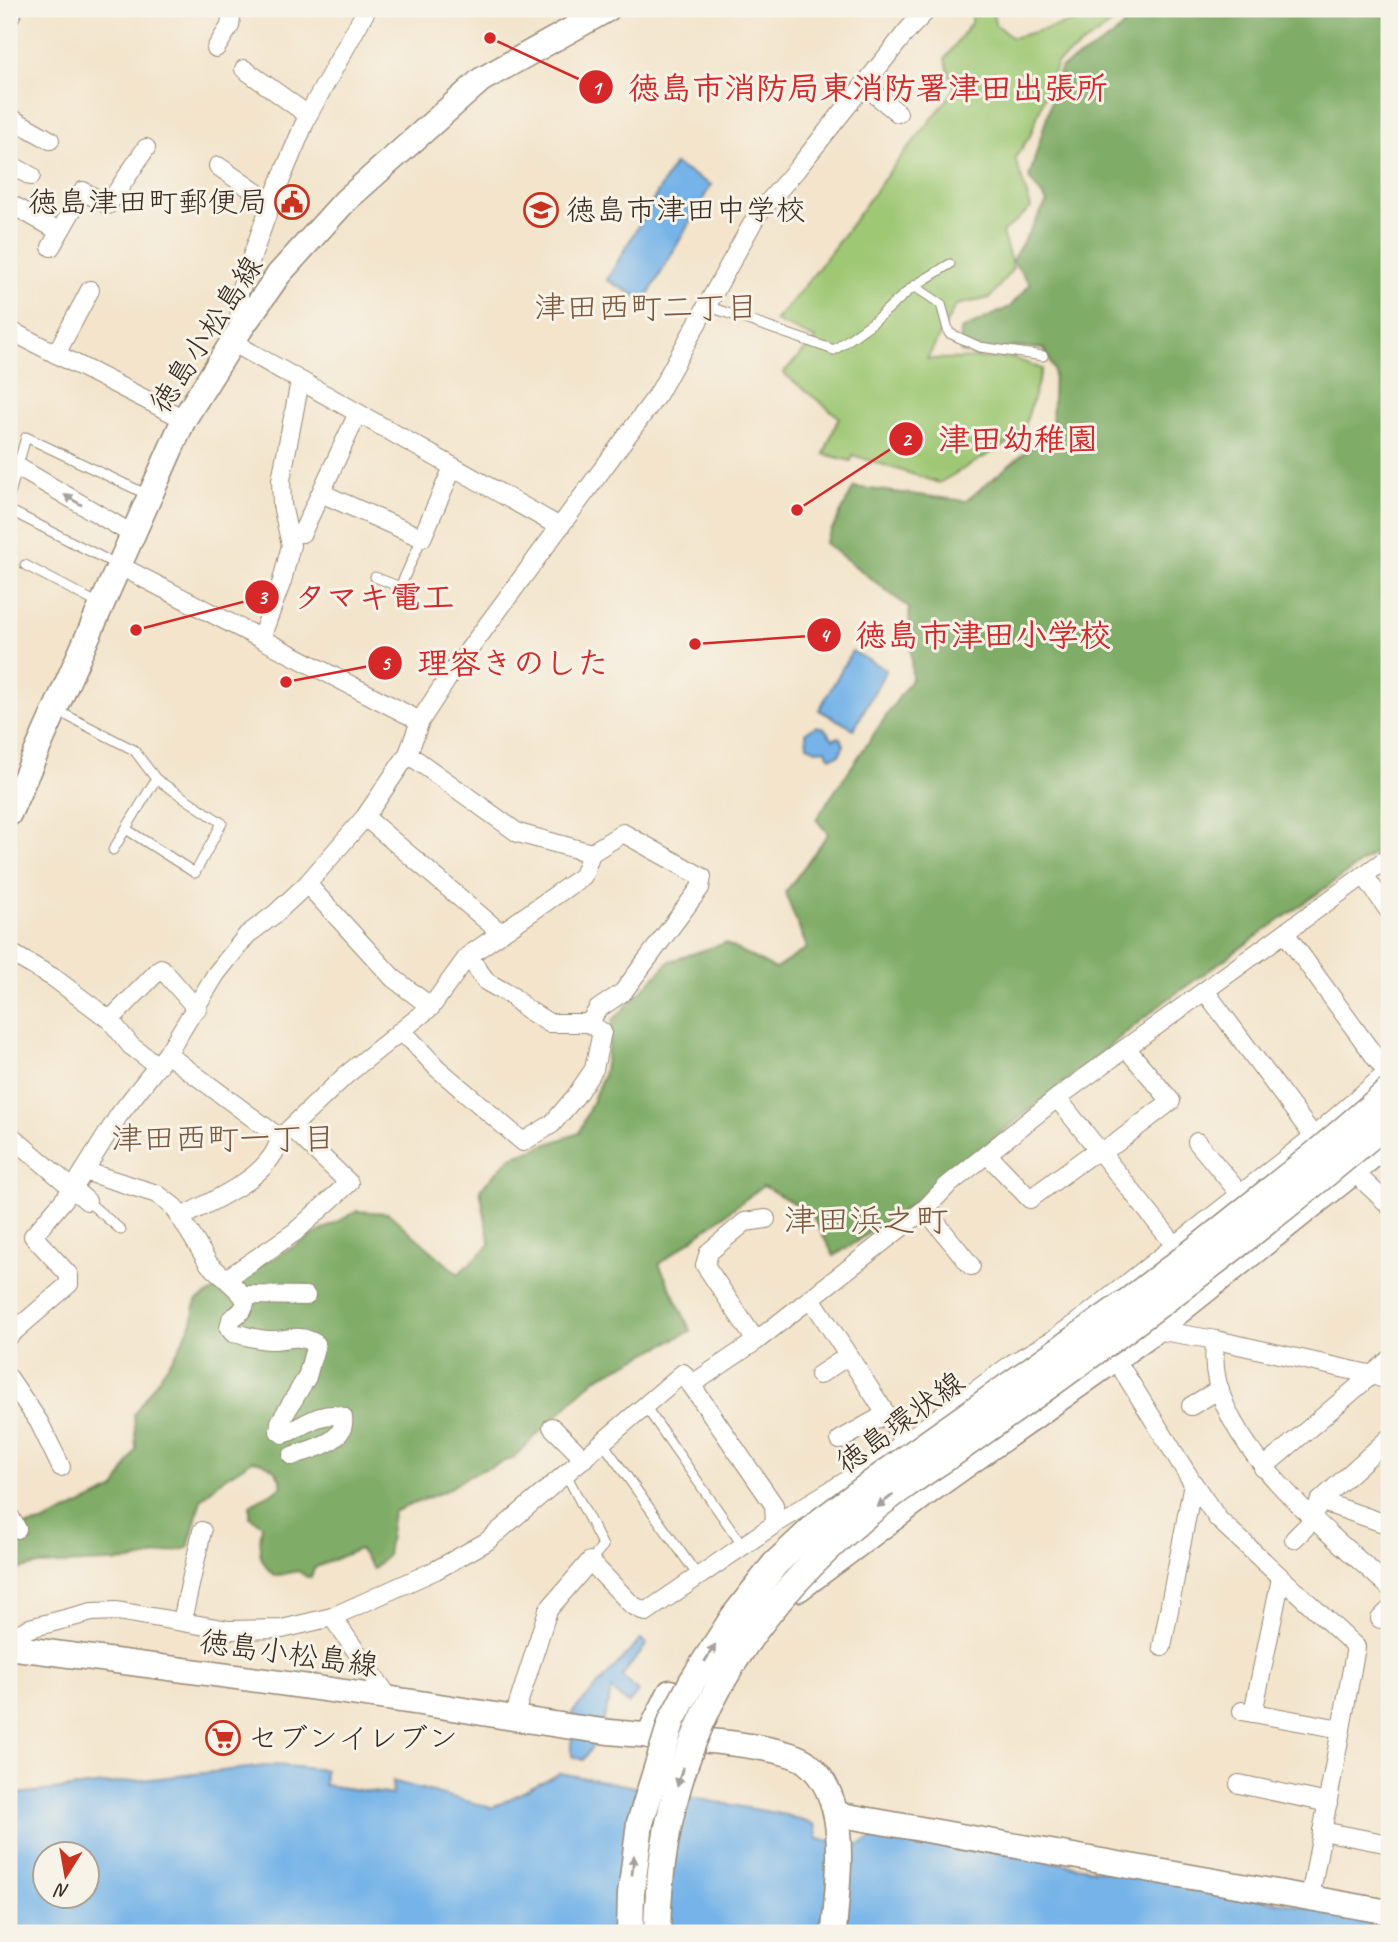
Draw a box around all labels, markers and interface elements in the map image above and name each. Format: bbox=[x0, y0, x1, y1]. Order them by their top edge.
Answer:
callout: 徳島市消防局東消防署津田出張所 bbox=[579, 61, 1122, 114]
text: 徳島市消防局東消防署津田出張所 bbox=[628, 68, 1108, 109]
text: 1 bbox=[591, 75, 603, 101]
place label: 徳島津田町郵便局 bbox=[28, 183, 268, 221]
public building icon: 徳島津田町郵便局 bbox=[273, 183, 311, 221]
school or university icon: 徳島市津田中学校 bbox=[522, 191, 560, 229]
place label: 徳島市津田中学校 bbox=[566, 191, 806, 229]
street label: 徳島小松島線 bbox=[141, 248, 271, 420]
district label: 津田西町二丁目 bbox=[534, 287, 758, 328]
callout: 津田幼稚園 bbox=[889, 412, 1112, 465]
text: 津田幼稚園 bbox=[938, 419, 1098, 460]
text: 2 bbox=[901, 426, 913, 452]
one-way arrow bbox=[63, 493, 82, 506]
callout: タマキ電工 bbox=[245, 570, 468, 623]
text: タマキ電工 bbox=[294, 577, 454, 618]
text: 3 bbox=[257, 584, 269, 610]
callout: 徳島市津田小学校 bbox=[806, 608, 1125, 661]
text: 徳島市津田小学校 bbox=[855, 615, 1111, 656]
text: 4 bbox=[819, 622, 831, 648]
callout: 理容きのした bbox=[368, 636, 623, 689]
text: 理容きのした bbox=[417, 643, 609, 684]
text: 5 bbox=[380, 650, 391, 676]
district label: 津田西町一丁目 bbox=[111, 1118, 335, 1159]
district label: 津田浜之町 bbox=[784, 1199, 949, 1241]
street label: 徳島環状線 bbox=[828, 1363, 972, 1481]
one-way arrow bbox=[876, 1493, 894, 1507]
street label: 徳島小松島線 bbox=[197, 1622, 381, 1684]
one-way arrow bbox=[703, 1644, 716, 1663]
supermarket icon: セブンイレブン bbox=[204, 1719, 242, 1757]
place label: セブンイレブン bbox=[248, 1719, 458, 1757]
one-way arrow bbox=[675, 1767, 685, 1788]
north arrow bbox=[32, 1840, 102, 1910]
one-way arrow bbox=[628, 1854, 639, 1876]
text: N bbox=[52, 1877, 71, 1904]

